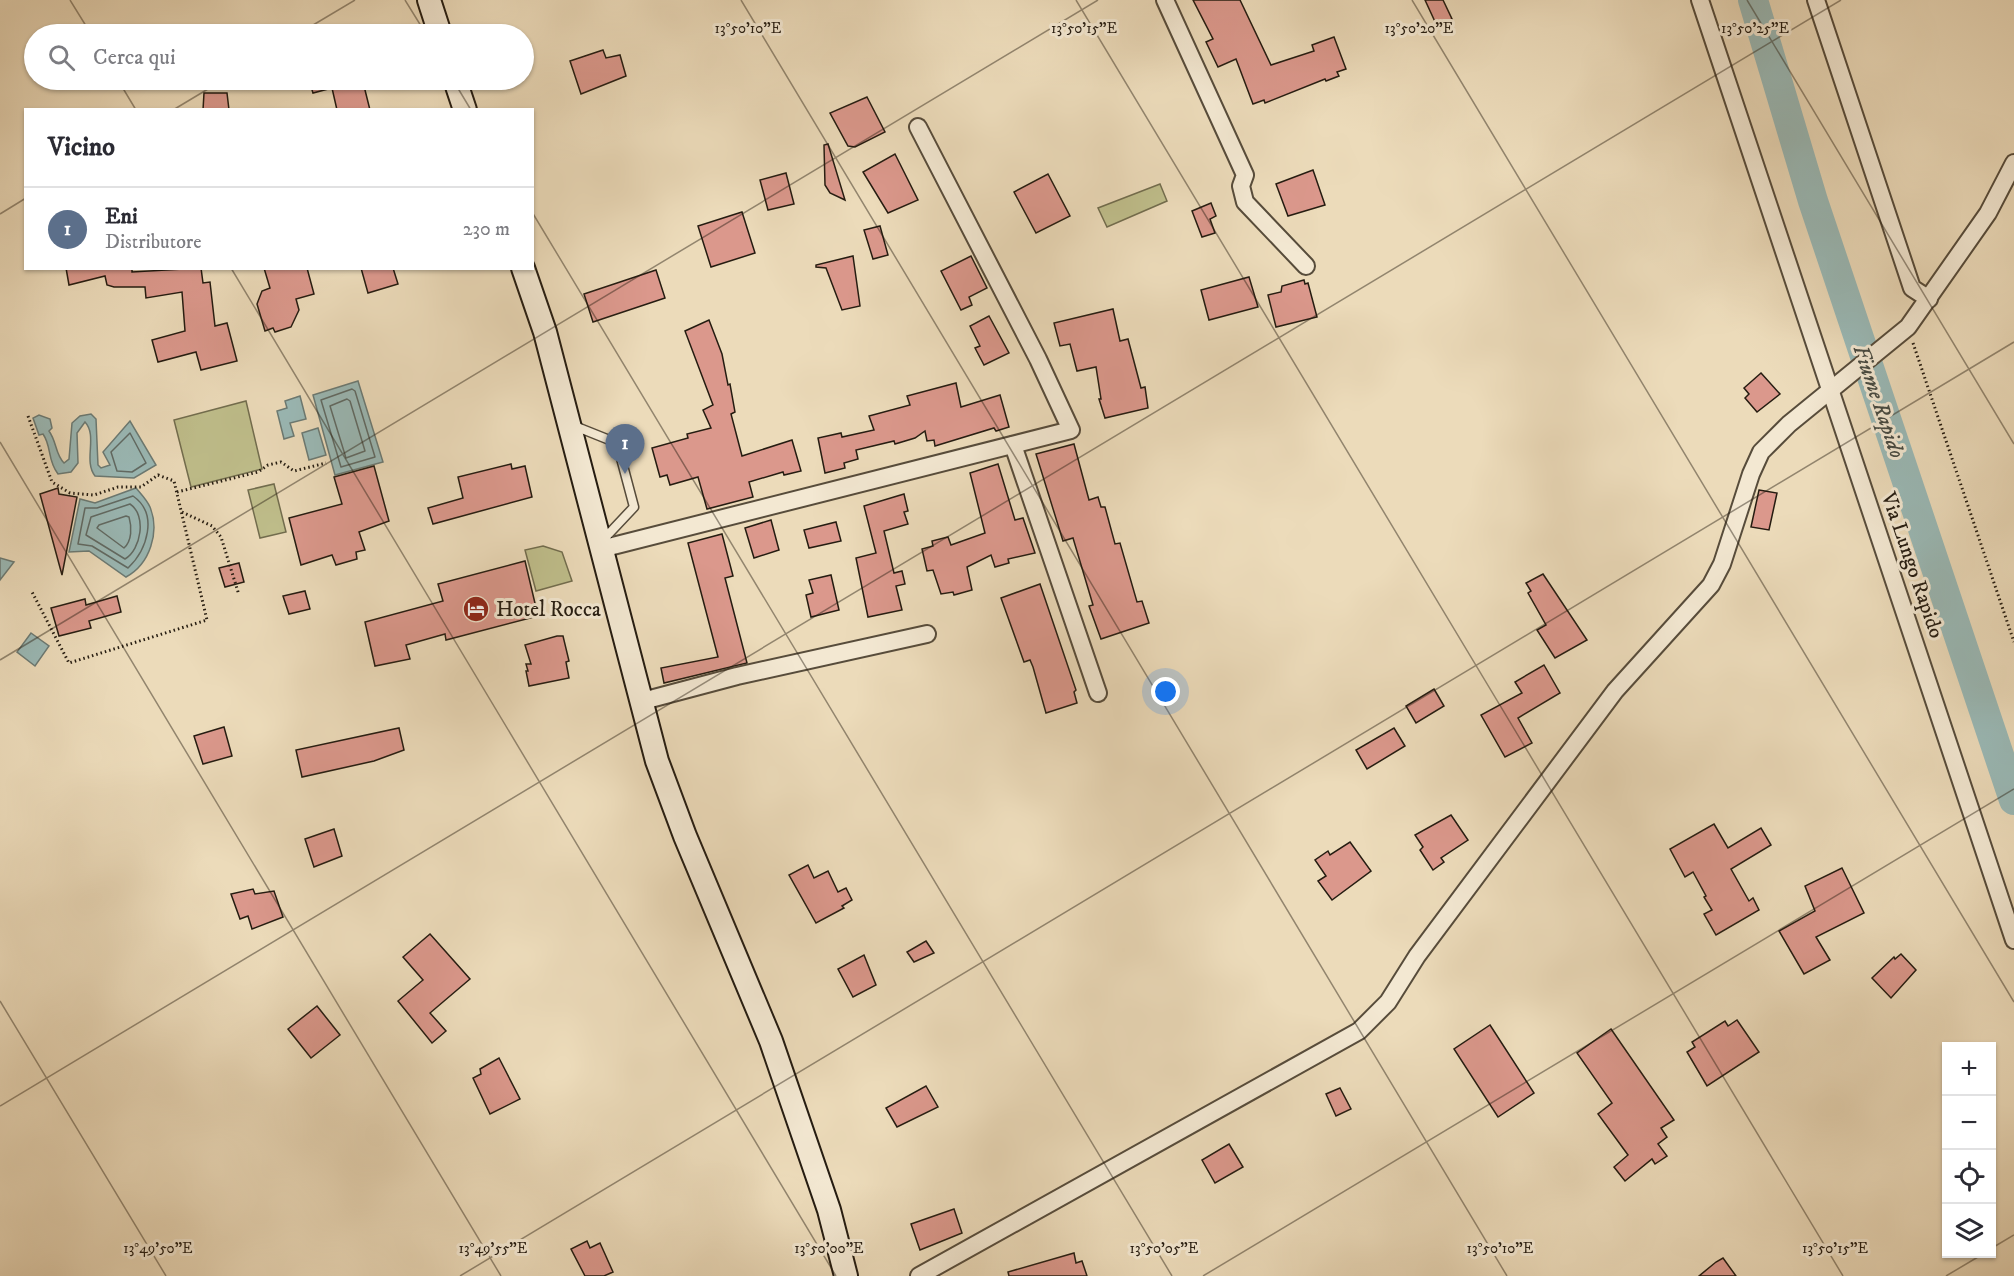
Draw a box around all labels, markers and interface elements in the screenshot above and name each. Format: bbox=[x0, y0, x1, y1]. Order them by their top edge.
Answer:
text: 13°50'10"E bbox=[715, 19, 782, 38]
text: 13°50'15"E bbox=[1051, 19, 1117, 38]
text: 13°50'20"E bbox=[1385, 19, 1454, 38]
text: 13°50'25"E bbox=[1721, 19, 1789, 38]
search box bbox=[24, 24, 534, 90]
icon: search bbox=[45, 41, 78, 74]
text: Cerca qui bbox=[93, 44, 176, 71]
text: Vicino bbox=[48, 131, 115, 164]
text: Eni bbox=[105, 203, 138, 230]
text: 1 bbox=[64, 217, 71, 242]
text: 230 m bbox=[463, 217, 510, 242]
text: Distributore bbox=[105, 230, 202, 255]
water label: Fiume Rapido bbox=[1847, 341, 1911, 462]
pin: 1 bbox=[606, 424, 644, 474]
street label: Via Lungo Rapido bbox=[1875, 488, 1949, 642]
hotel icon: Hotel Rocca bbox=[461, 594, 491, 624]
place label: Hotel Rocca bbox=[496, 597, 601, 623]
your location bbox=[1151, 677, 1180, 706]
map controls bbox=[1942, 1042, 1996, 1258]
button: + bbox=[1942, 1042, 1996, 1096]
button: − bbox=[1942, 1096, 1996, 1150]
button: locate bbox=[1942, 1150, 1996, 1204]
button: layers bbox=[1942, 1204, 1996, 1258]
text: 13°49'50"E bbox=[123, 1239, 193, 1258]
text: 13°49'55"E bbox=[459, 1239, 528, 1258]
text: 13°50'00"E bbox=[794, 1239, 864, 1258]
text: 13°50'05"E bbox=[1130, 1239, 1199, 1258]
text: 13°50'10"E bbox=[1467, 1239, 1534, 1258]
text: 13°50'15"E bbox=[1802, 1239, 1868, 1258]

